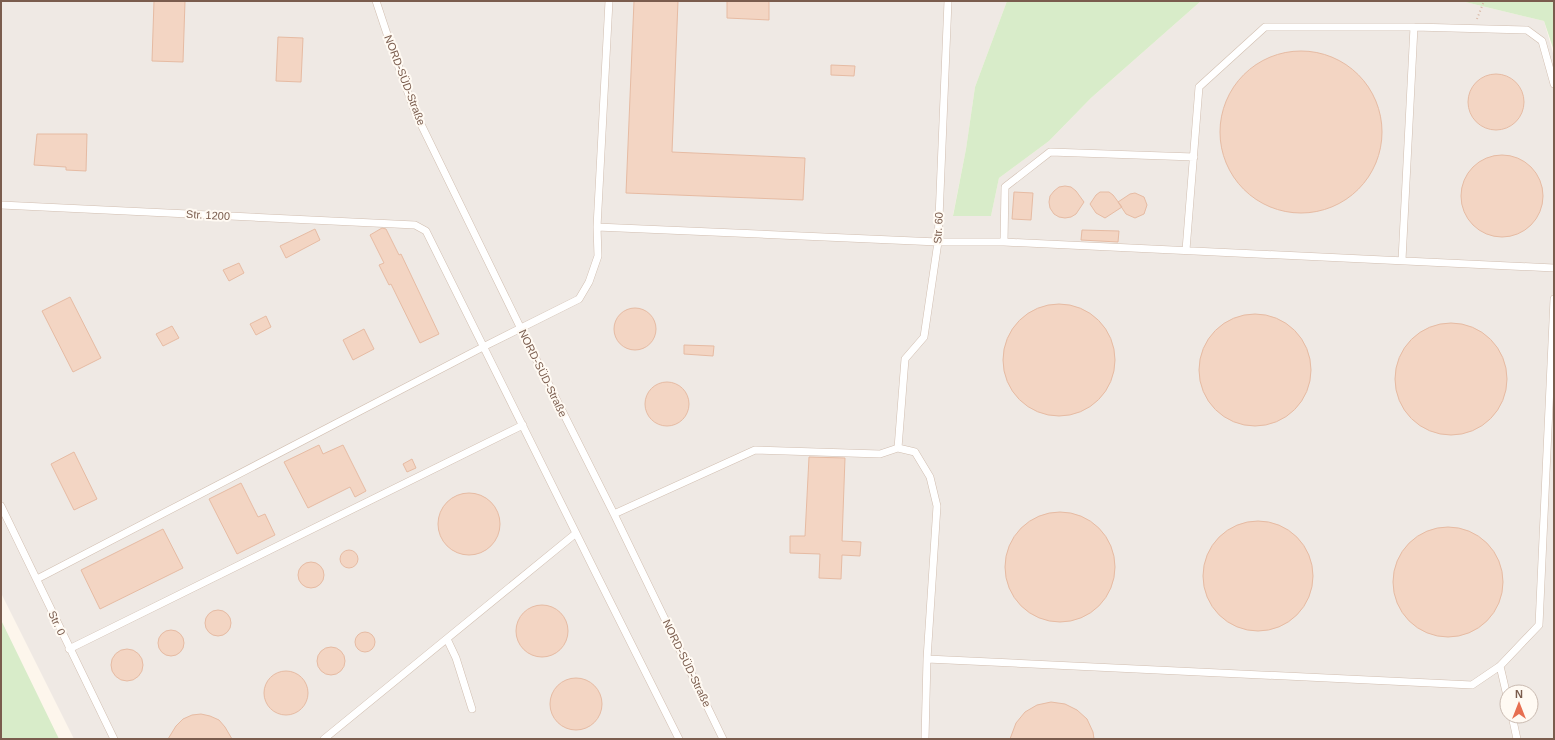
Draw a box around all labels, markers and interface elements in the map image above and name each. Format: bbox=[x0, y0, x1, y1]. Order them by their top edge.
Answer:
street label: NORD-SÜD-Straße bbox=[382, 33, 428, 127]
street label: Str. 1200 bbox=[186, 208, 230, 222]
street label: Str. 60 bbox=[931, 212, 945, 244]
street label: NORD-SÜD-Straße bbox=[517, 327, 569, 419]
street label: Str. 0 bbox=[46, 609, 68, 637]
street label: NORD-SÜD-Straße bbox=[661, 617, 713, 709]
north arrow bbox=[1499, 684, 1539, 724]
text: N bbox=[1515, 688, 1523, 700]

